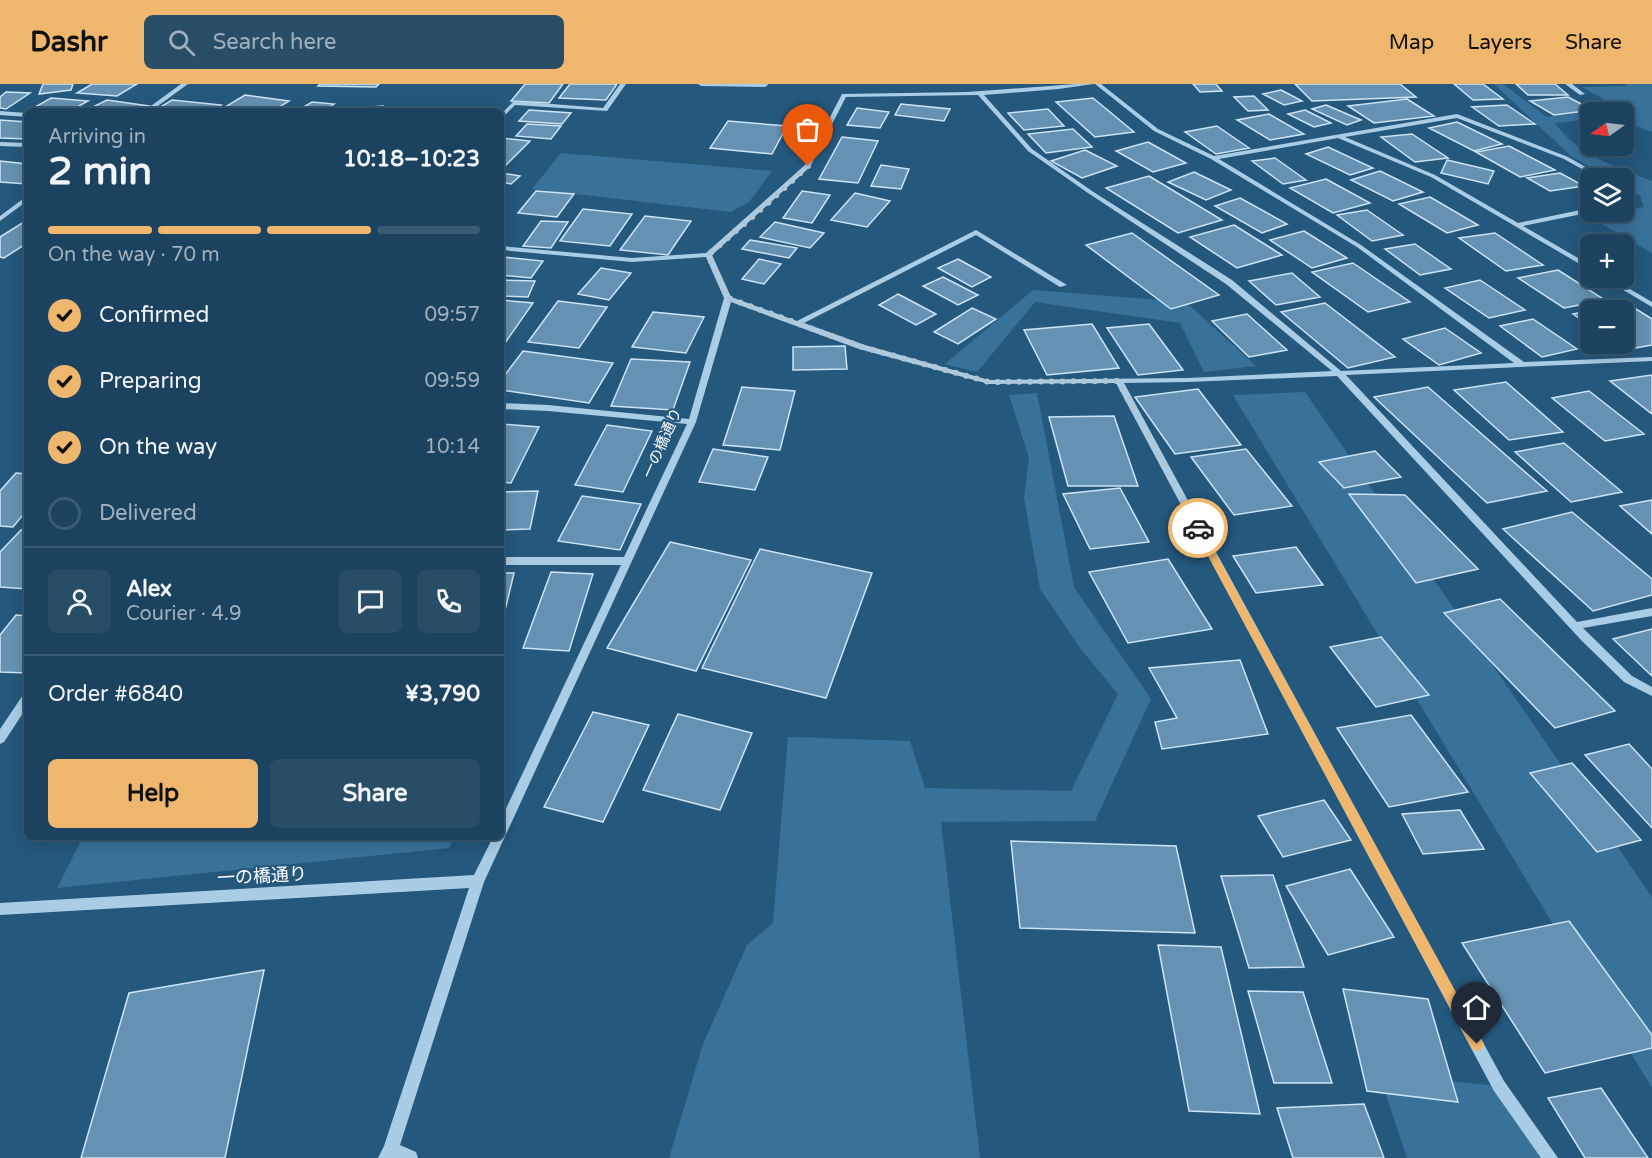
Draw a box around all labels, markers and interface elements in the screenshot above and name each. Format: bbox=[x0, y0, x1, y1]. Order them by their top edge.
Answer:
search box bbox=[144, 15, 564, 69]
text: Dashr bbox=[30, 25, 108, 59]
icon: search bbox=[165, 26, 198, 59]
text: Search here bbox=[213, 29, 336, 55]
text: Map bbox=[1389, 30, 1434, 55]
text: Layers bbox=[1467, 30, 1532, 55]
text: Share bbox=[1565, 30, 1622, 55]
north arrow bbox=[1580, 102, 1634, 156]
map controls bbox=[1580, 102, 1634, 354]
pin bbox=[782, 104, 833, 166]
icon: bag bbox=[791, 113, 824, 146]
text: Arriving in bbox=[48, 125, 146, 149]
text: 10:18–10:23 bbox=[343, 146, 480, 172]
text: 2 min bbox=[48, 148, 152, 195]
button: layers bbox=[1580, 168, 1634, 222]
button: + bbox=[1580, 234, 1634, 288]
text: On the way · 70 m bbox=[48, 243, 220, 267]
icon: check bbox=[48, 299, 81, 332]
button: − bbox=[1580, 300, 1634, 354]
text: Confirmed bbox=[99, 302, 209, 328]
text: 09:57 bbox=[425, 303, 480, 327]
icon: check bbox=[48, 365, 81, 398]
text: Preparing bbox=[99, 368, 202, 394]
text: 09:59 bbox=[425, 369, 480, 393]
street label: 一の橋通り bbox=[639, 405, 685, 481]
icon: check bbox=[48, 431, 81, 464]
text: On the way bbox=[99, 434, 217, 460]
text: 10:14 bbox=[425, 435, 480, 459]
courier bbox=[1168, 498, 1228, 558]
text: Delivered bbox=[99, 500, 197, 526]
icon: car bbox=[1182, 512, 1215, 545]
button: person bbox=[48, 570, 111, 633]
button: chat bbox=[339, 570, 402, 633]
button: phone bbox=[417, 570, 480, 633]
text: Alex bbox=[126, 576, 172, 602]
text: Courier · 4.9 bbox=[126, 602, 241, 626]
text: Order #6840 bbox=[48, 681, 183, 707]
text: ¥3,790 bbox=[405, 681, 480, 707]
button: Help bbox=[48, 759, 258, 828]
button: Share bbox=[270, 759, 480, 828]
street label: 一の橋通り bbox=[216, 863, 308, 889]
pin bbox=[1451, 982, 1502, 1044]
icon: home bbox=[1460, 991, 1493, 1024]

